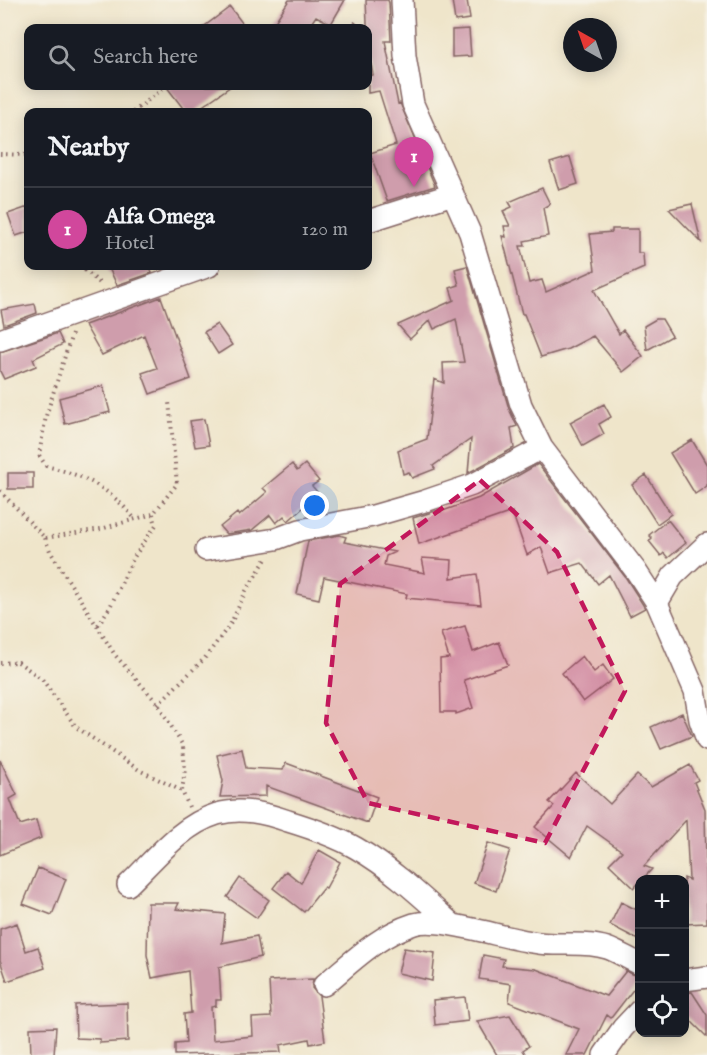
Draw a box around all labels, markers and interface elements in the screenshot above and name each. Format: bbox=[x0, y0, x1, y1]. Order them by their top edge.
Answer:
north arrow bbox=[563, 18, 617, 72]
search box bbox=[24, 24, 372, 90]
icon: search bbox=[45, 41, 78, 74]
text: Search here bbox=[93, 43, 198, 71]
text: Nearby bbox=[48, 131, 129, 164]
pin: 1 bbox=[394, 138, 434, 187]
text: Alfa Omega bbox=[105, 203, 215, 231]
text: 1 bbox=[64, 217, 71, 242]
text: 120 m bbox=[302, 217, 348, 242]
text: Hotel bbox=[105, 231, 154, 256]
your location bbox=[300, 491, 329, 520]
map controls bbox=[635, 875, 689, 1037]
button: + bbox=[635, 875, 689, 929]
button: − bbox=[635, 929, 689, 983]
button: locate bbox=[635, 983, 689, 1037]

